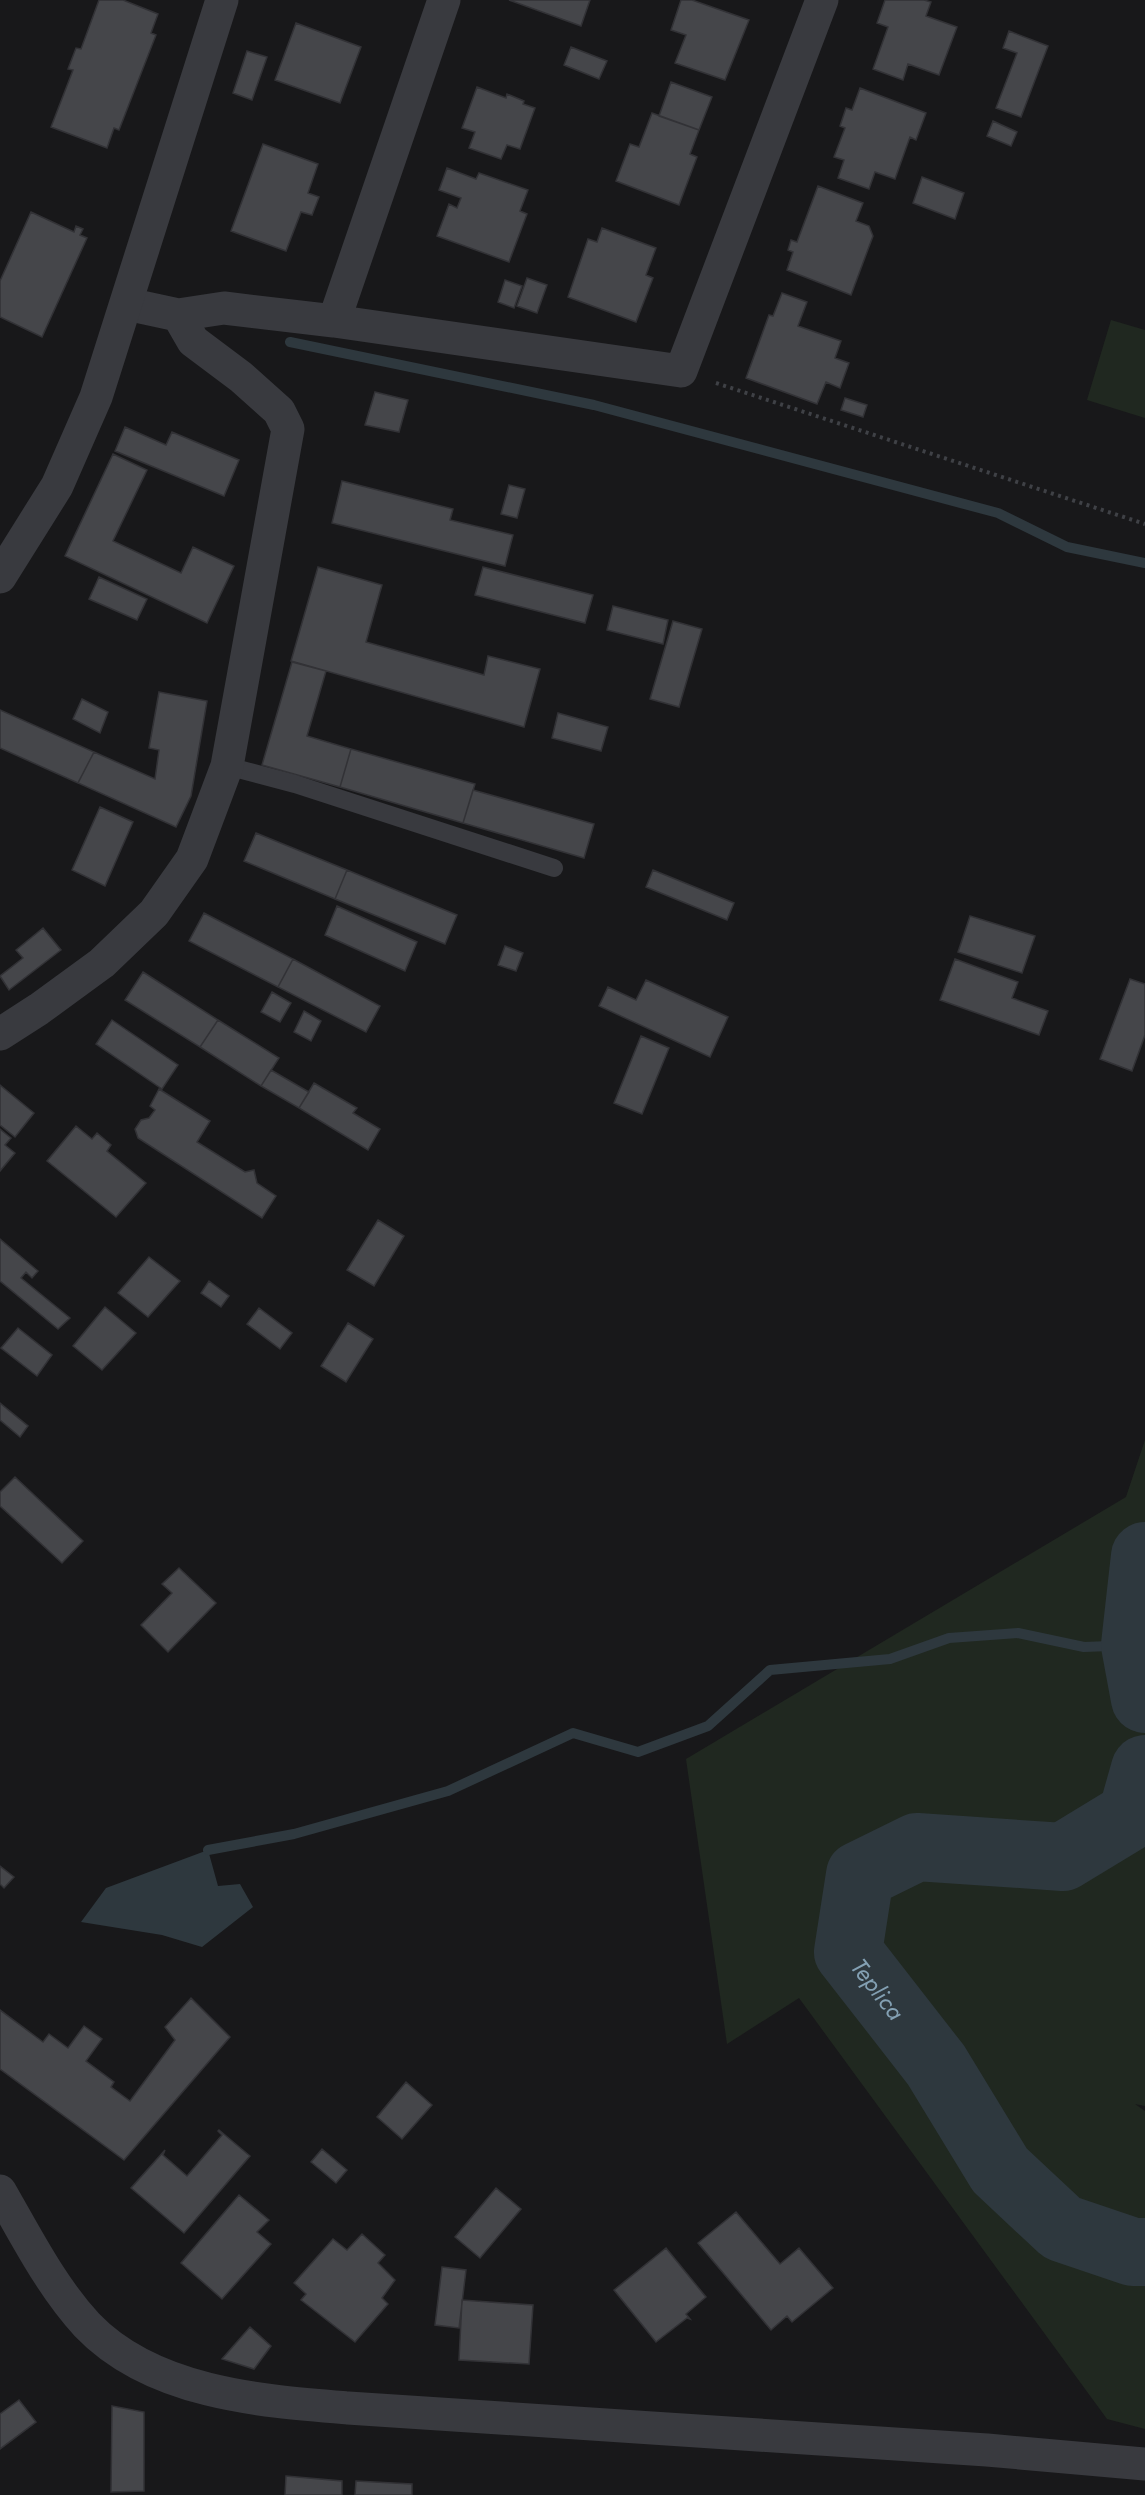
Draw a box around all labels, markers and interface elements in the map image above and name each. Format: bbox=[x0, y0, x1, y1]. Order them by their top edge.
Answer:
water label: Teplica bbox=[842, 1951, 913, 2027]

